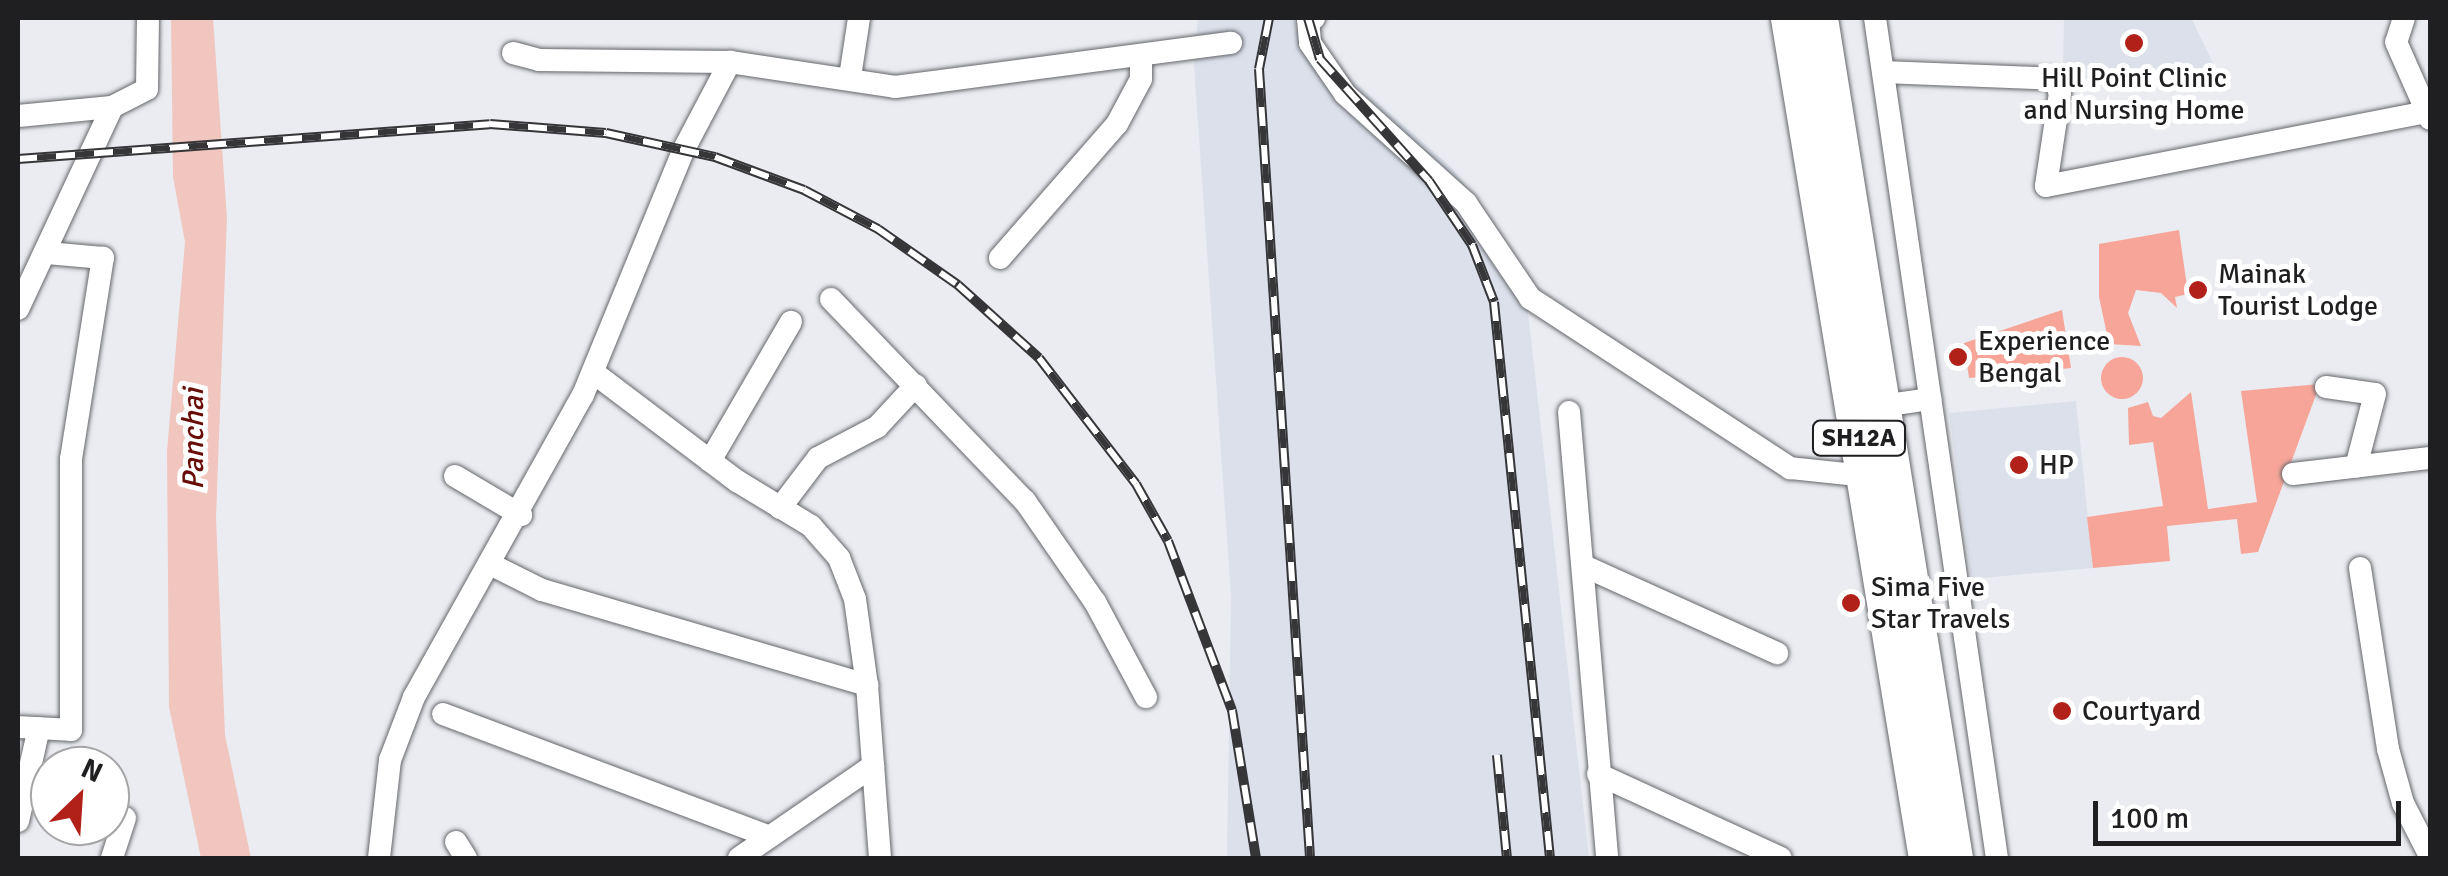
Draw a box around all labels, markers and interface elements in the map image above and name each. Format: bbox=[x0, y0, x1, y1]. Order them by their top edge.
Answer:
marker: Hill Point Clinic and Nursing Home bbox=[2121, 30, 2147, 56]
place label: Hill Point Clinic and Nursing Home bbox=[2023, 61, 2245, 127]
place label: Mainak Tourist Lodge bbox=[2218, 257, 2378, 323]
marker: Mainak Tourist Lodge bbox=[2187, 279, 2209, 301]
place label: Experience Bengal bbox=[1978, 324, 2110, 390]
marker: Experience Bengal bbox=[1947, 346, 1969, 368]
water label: Panchai bbox=[176, 388, 212, 490]
road number: SH12A bbox=[1812, 418, 1906, 458]
place label: HP bbox=[2039, 448, 2074, 482]
marker: HP bbox=[2008, 454, 2030, 476]
place label: Sima Five Star Travels bbox=[1871, 570, 2010, 636]
marker: Sima Five Star Travels bbox=[1840, 592, 1862, 614]
place label: Courtyard bbox=[2082, 694, 2201, 728]
marker: Courtyard bbox=[2051, 700, 2073, 722]
north arrow bbox=[30, 746, 130, 846]
text: N bbox=[76, 751, 108, 790]
scale bar bbox=[2098, 781, 2406, 843]
text: 100 m bbox=[2110, 800, 2189, 837]

